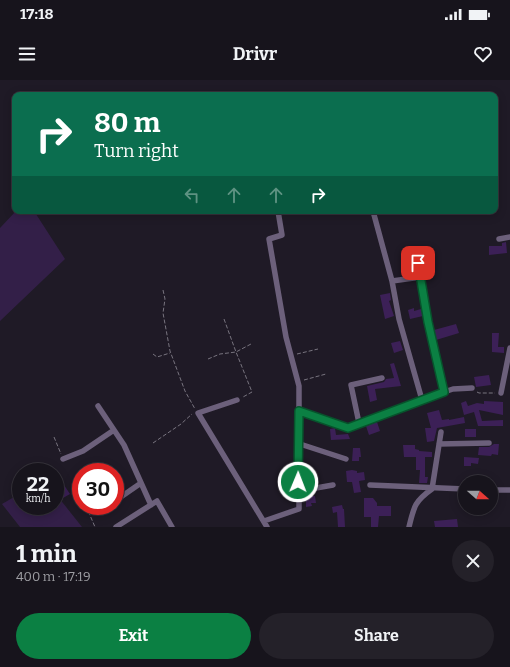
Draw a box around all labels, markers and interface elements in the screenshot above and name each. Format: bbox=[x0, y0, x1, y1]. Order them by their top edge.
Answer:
text: 17:18 bbox=[20, 5, 53, 23]
icon: menu bbox=[16, 43, 38, 65]
text: Drivr bbox=[233, 43, 277, 65]
icon: heart bbox=[472, 43, 494, 65]
text: 80 m bbox=[94, 106, 160, 139]
icon: right bbox=[28, 108, 80, 160]
text: Turn right bbox=[94, 140, 179, 162]
icon: left bbox=[181, 184, 203, 206]
icon: ahead bbox=[223, 184, 245, 206]
icon: ahead bbox=[265, 184, 287, 206]
icon: right bbox=[307, 184, 329, 206]
pin bbox=[401, 246, 435, 280]
icon: arrive bbox=[407, 252, 429, 274]
position arrow bbox=[277, 461, 319, 503]
speed limit sign: 30 bbox=[72, 463, 124, 515]
text: 22 bbox=[27, 472, 49, 496]
north arrow bbox=[458, 475, 498, 515]
map controls bbox=[458, 475, 498, 515]
text: km/h bbox=[26, 493, 50, 505]
text: 1 min bbox=[16, 540, 77, 568]
button: close bbox=[452, 540, 494, 582]
text: 400 m · 17:19 bbox=[16, 569, 91, 584]
button: Exit bbox=[16, 613, 251, 659]
button: Share bbox=[259, 613, 494, 659]

